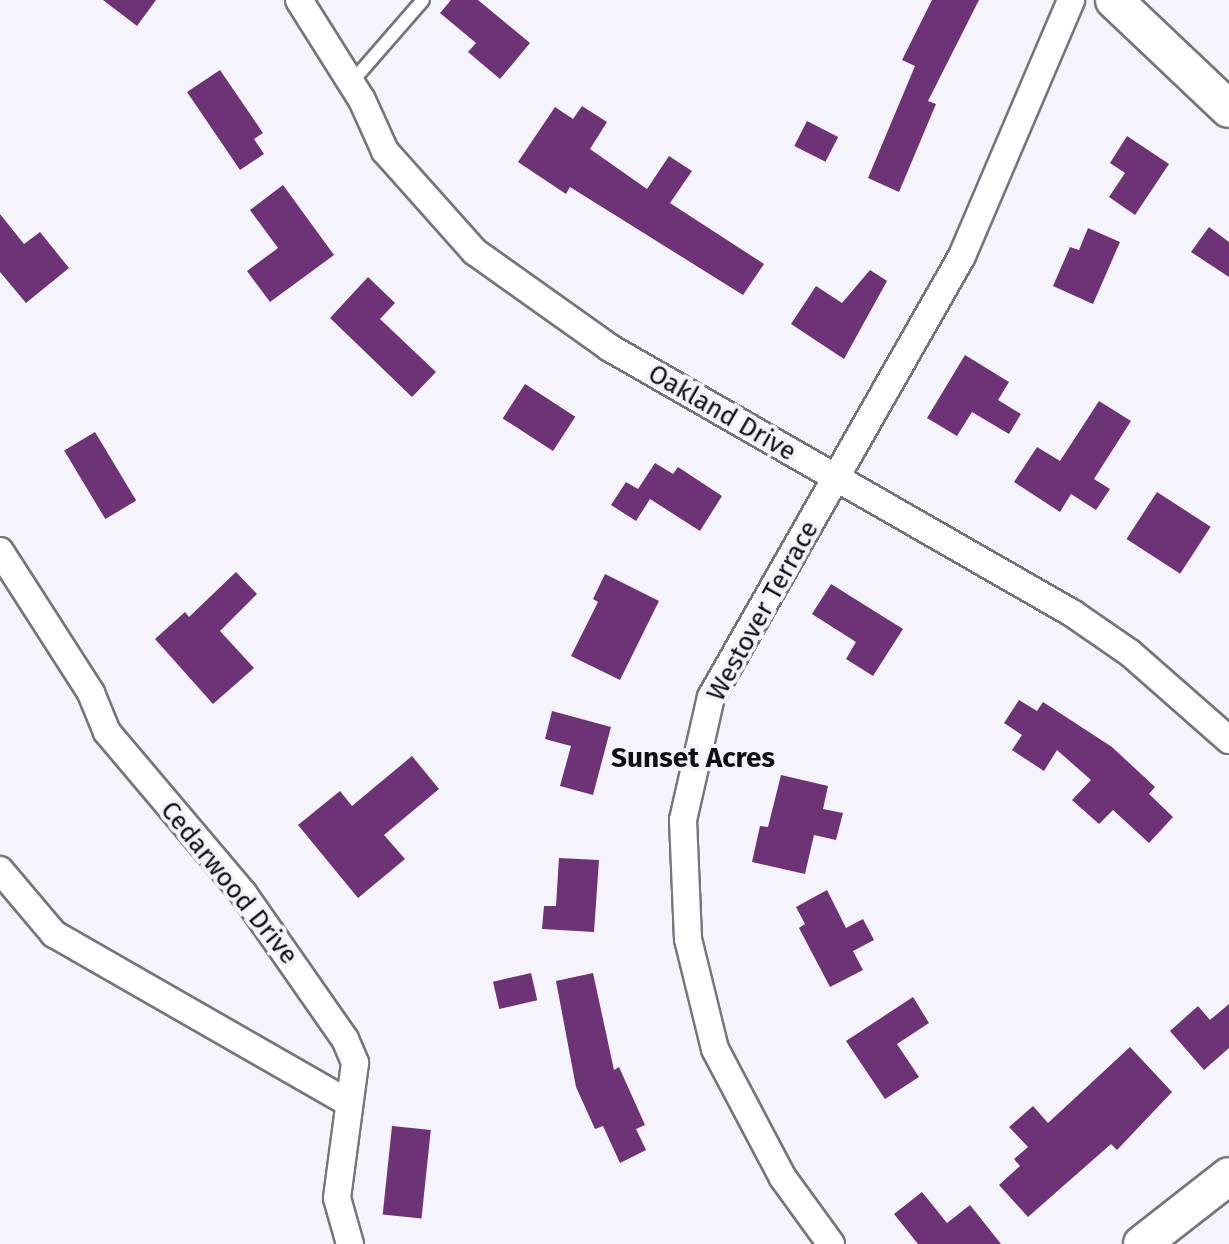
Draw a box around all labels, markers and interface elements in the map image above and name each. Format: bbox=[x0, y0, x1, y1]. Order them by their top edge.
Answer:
street label: Oakland Drive bbox=[643, 358, 801, 468]
street label: Westover Terrace bbox=[701, 516, 825, 706]
district label: Sunset Acres bbox=[611, 741, 775, 775]
street label: Cedarwood Drive bbox=[154, 795, 304, 971]

